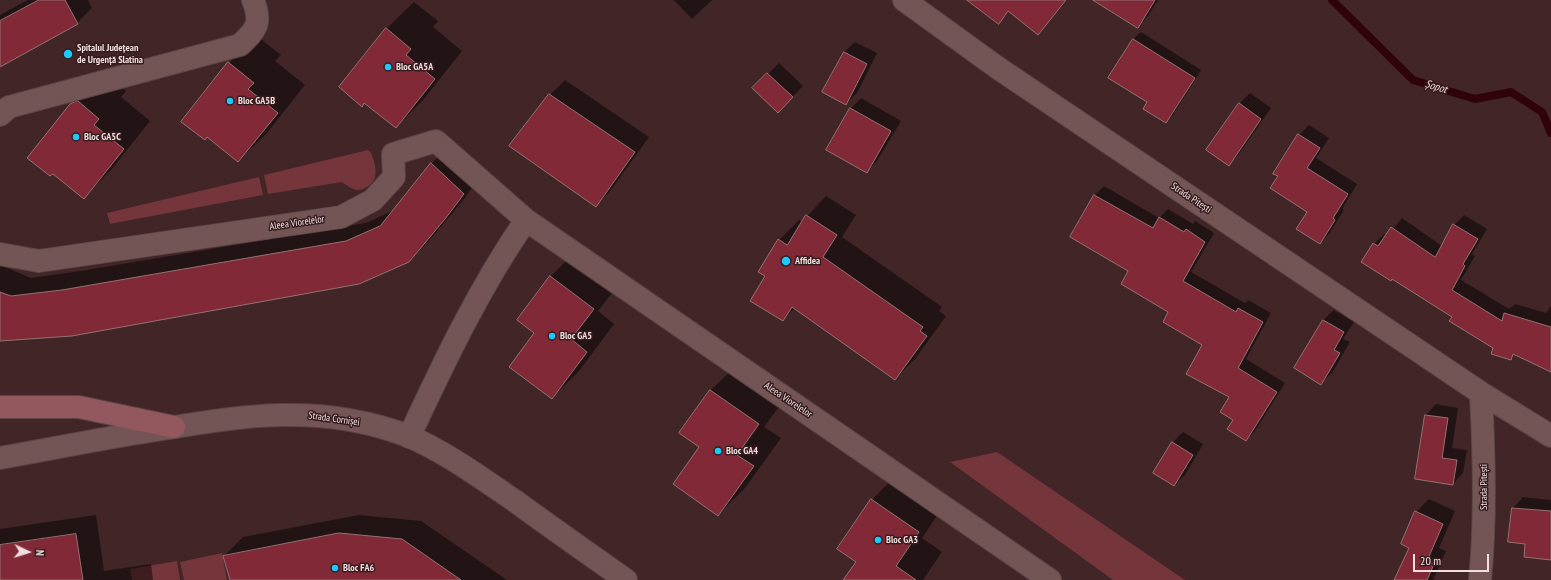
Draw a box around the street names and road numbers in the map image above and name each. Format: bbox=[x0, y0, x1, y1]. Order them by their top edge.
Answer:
street label: Strada Pitești bbox=[1169, 180, 1213, 216]
street label: Aleea Viorelelor bbox=[269, 213, 325, 233]
street label: Aleea Viorelelor bbox=[762, 380, 814, 420]
street label: Strada Cornișei bbox=[308, 409, 360, 429]
street label: Strada Pitești bbox=[1478, 464, 1490, 510]

